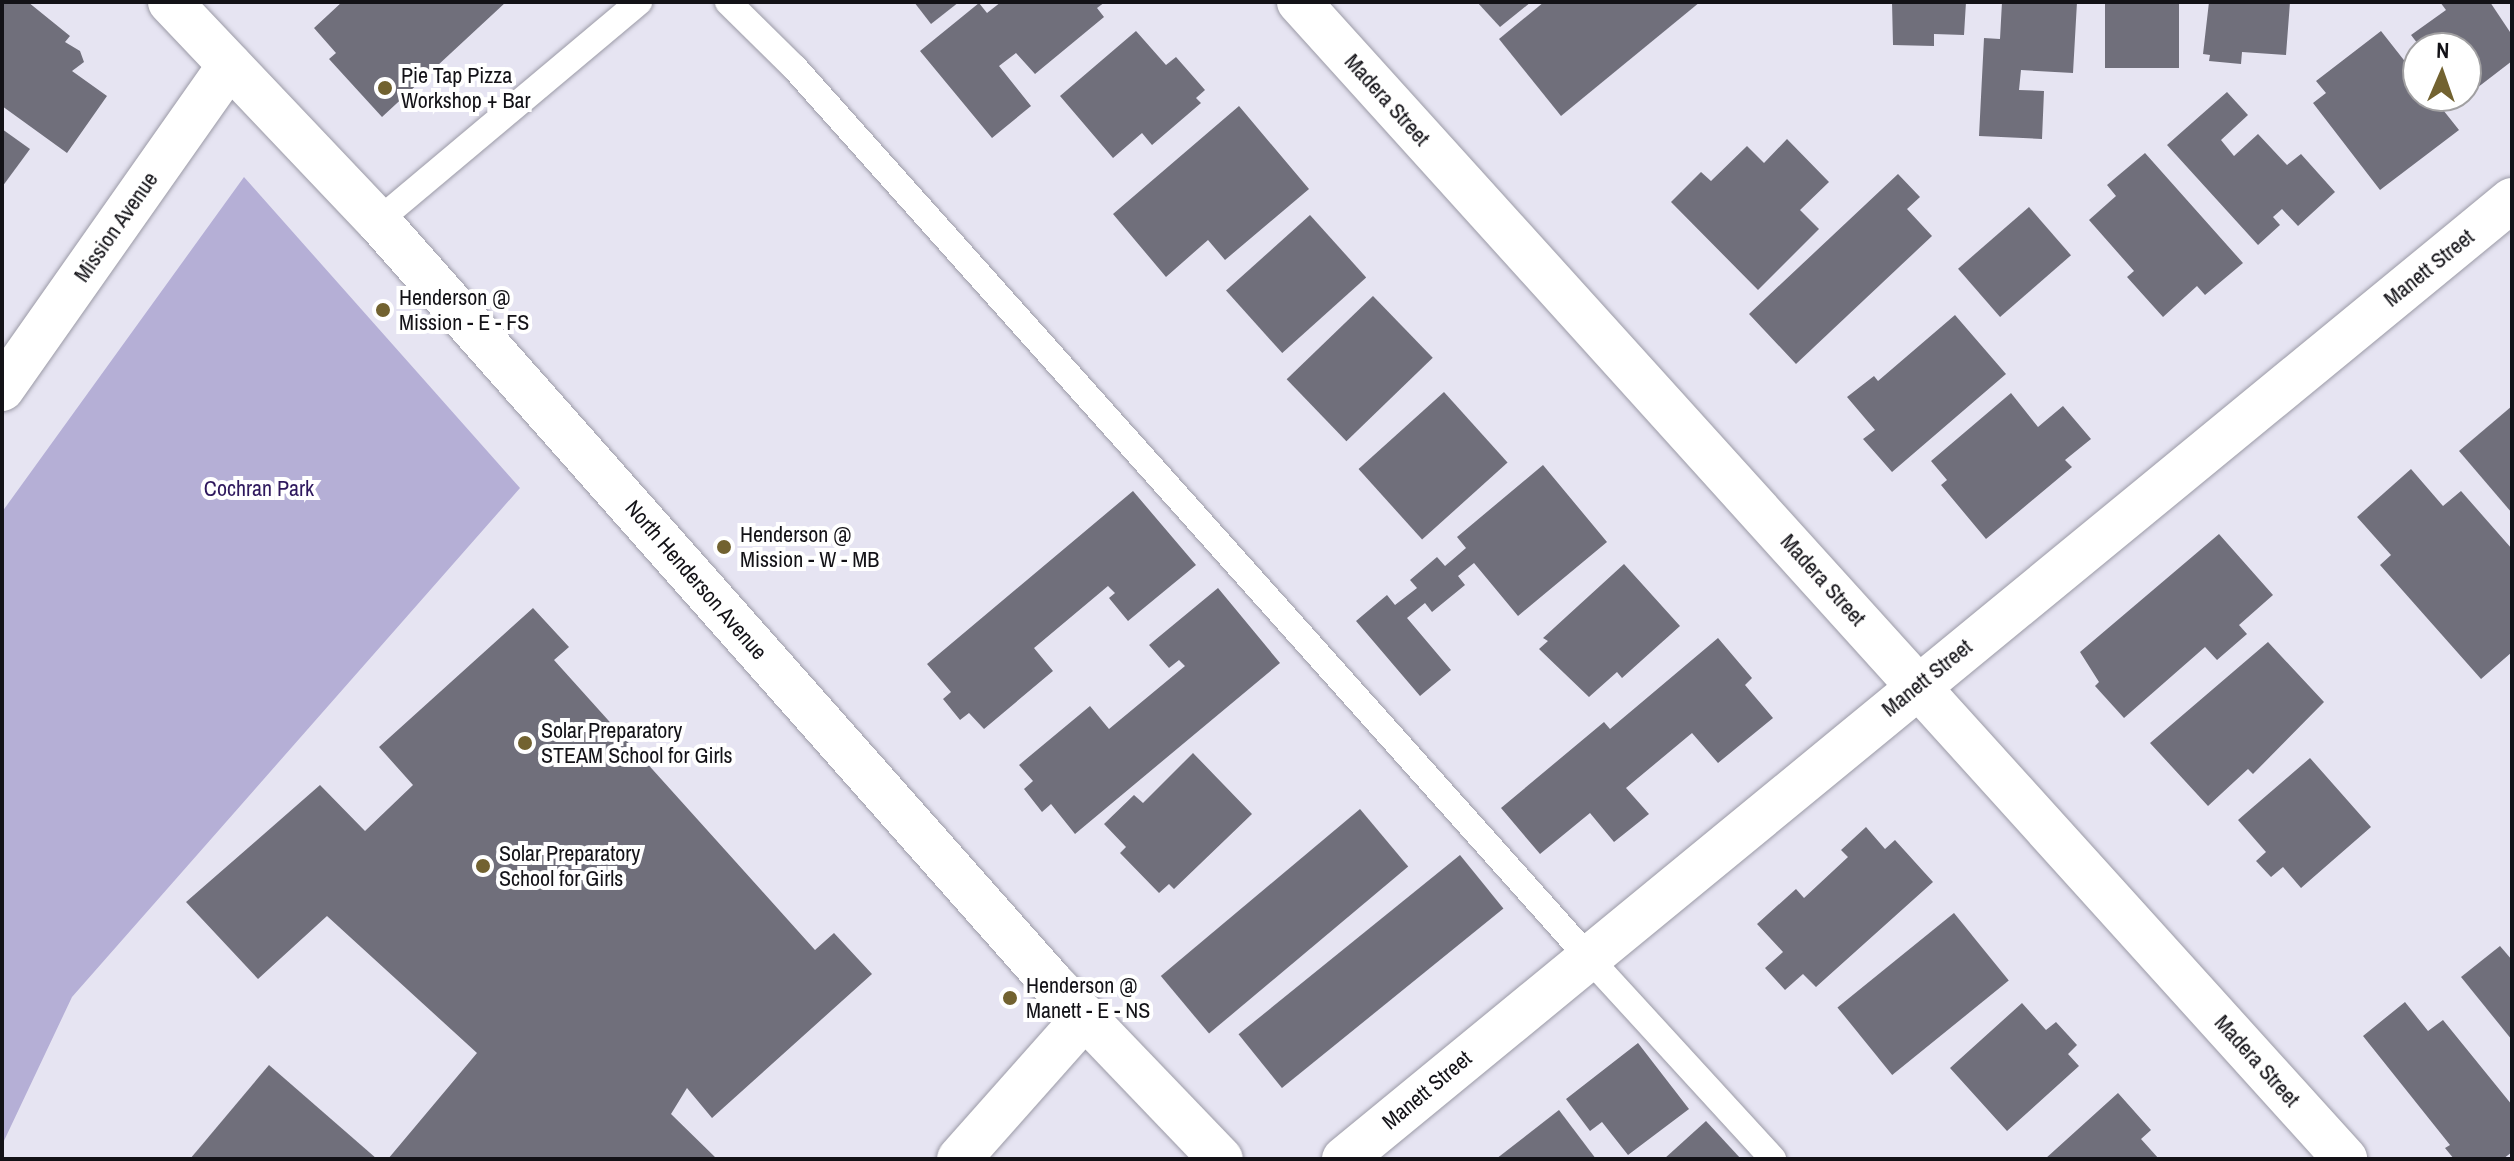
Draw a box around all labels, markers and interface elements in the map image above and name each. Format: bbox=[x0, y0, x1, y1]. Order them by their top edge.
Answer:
north arrow bbox=[2402, 32, 2482, 112]
text: N bbox=[2436, 35, 2450, 65]
street label: Madera Street bbox=[1339, 49, 1435, 151]
place label: Pie Tap Pizza Workshop + Bar bbox=[401, 62, 531, 114]
marker: Pie Tap Pizza Workshop + Bar bbox=[376, 79, 394, 97]
street label: Mission Avenue bbox=[68, 167, 164, 287]
street label: Manett Street bbox=[2379, 224, 2479, 312]
place label: Henderson @ Mission - E - FS bbox=[399, 284, 529, 336]
marker: Henderson @ Mission - E - FS bbox=[374, 301, 392, 319]
park label: Cochran Park bbox=[204, 476, 314, 502]
street label: North Henderson Avenue bbox=[619, 495, 773, 665]
place label: Henderson @ Mission - W - MB bbox=[740, 521, 879, 572]
street label: Madera Street bbox=[1775, 529, 1871, 631]
marker: Henderson @ Mission - W - MB bbox=[715, 538, 733, 556]
street label: Manett Street bbox=[1877, 634, 1977, 722]
place label: Solar Preparatory STEAM School for Girls bbox=[541, 717, 732, 768]
marker: Solar Preparatory STEAM School for Girls bbox=[516, 734, 534, 752]
place label: Solar Preparatory School for Girls bbox=[499, 840, 640, 892]
marker: Solar Preparatory School for Girls bbox=[474, 857, 492, 875]
place label: Henderson @ Manett - E - NS bbox=[1026, 972, 1150, 1024]
marker: Henderson @ Manett - E - NS bbox=[1001, 989, 1019, 1007]
street label: Madera Street bbox=[2209, 1010, 2305, 1112]
street label: Manett Street bbox=[1377, 1045, 1477, 1135]

